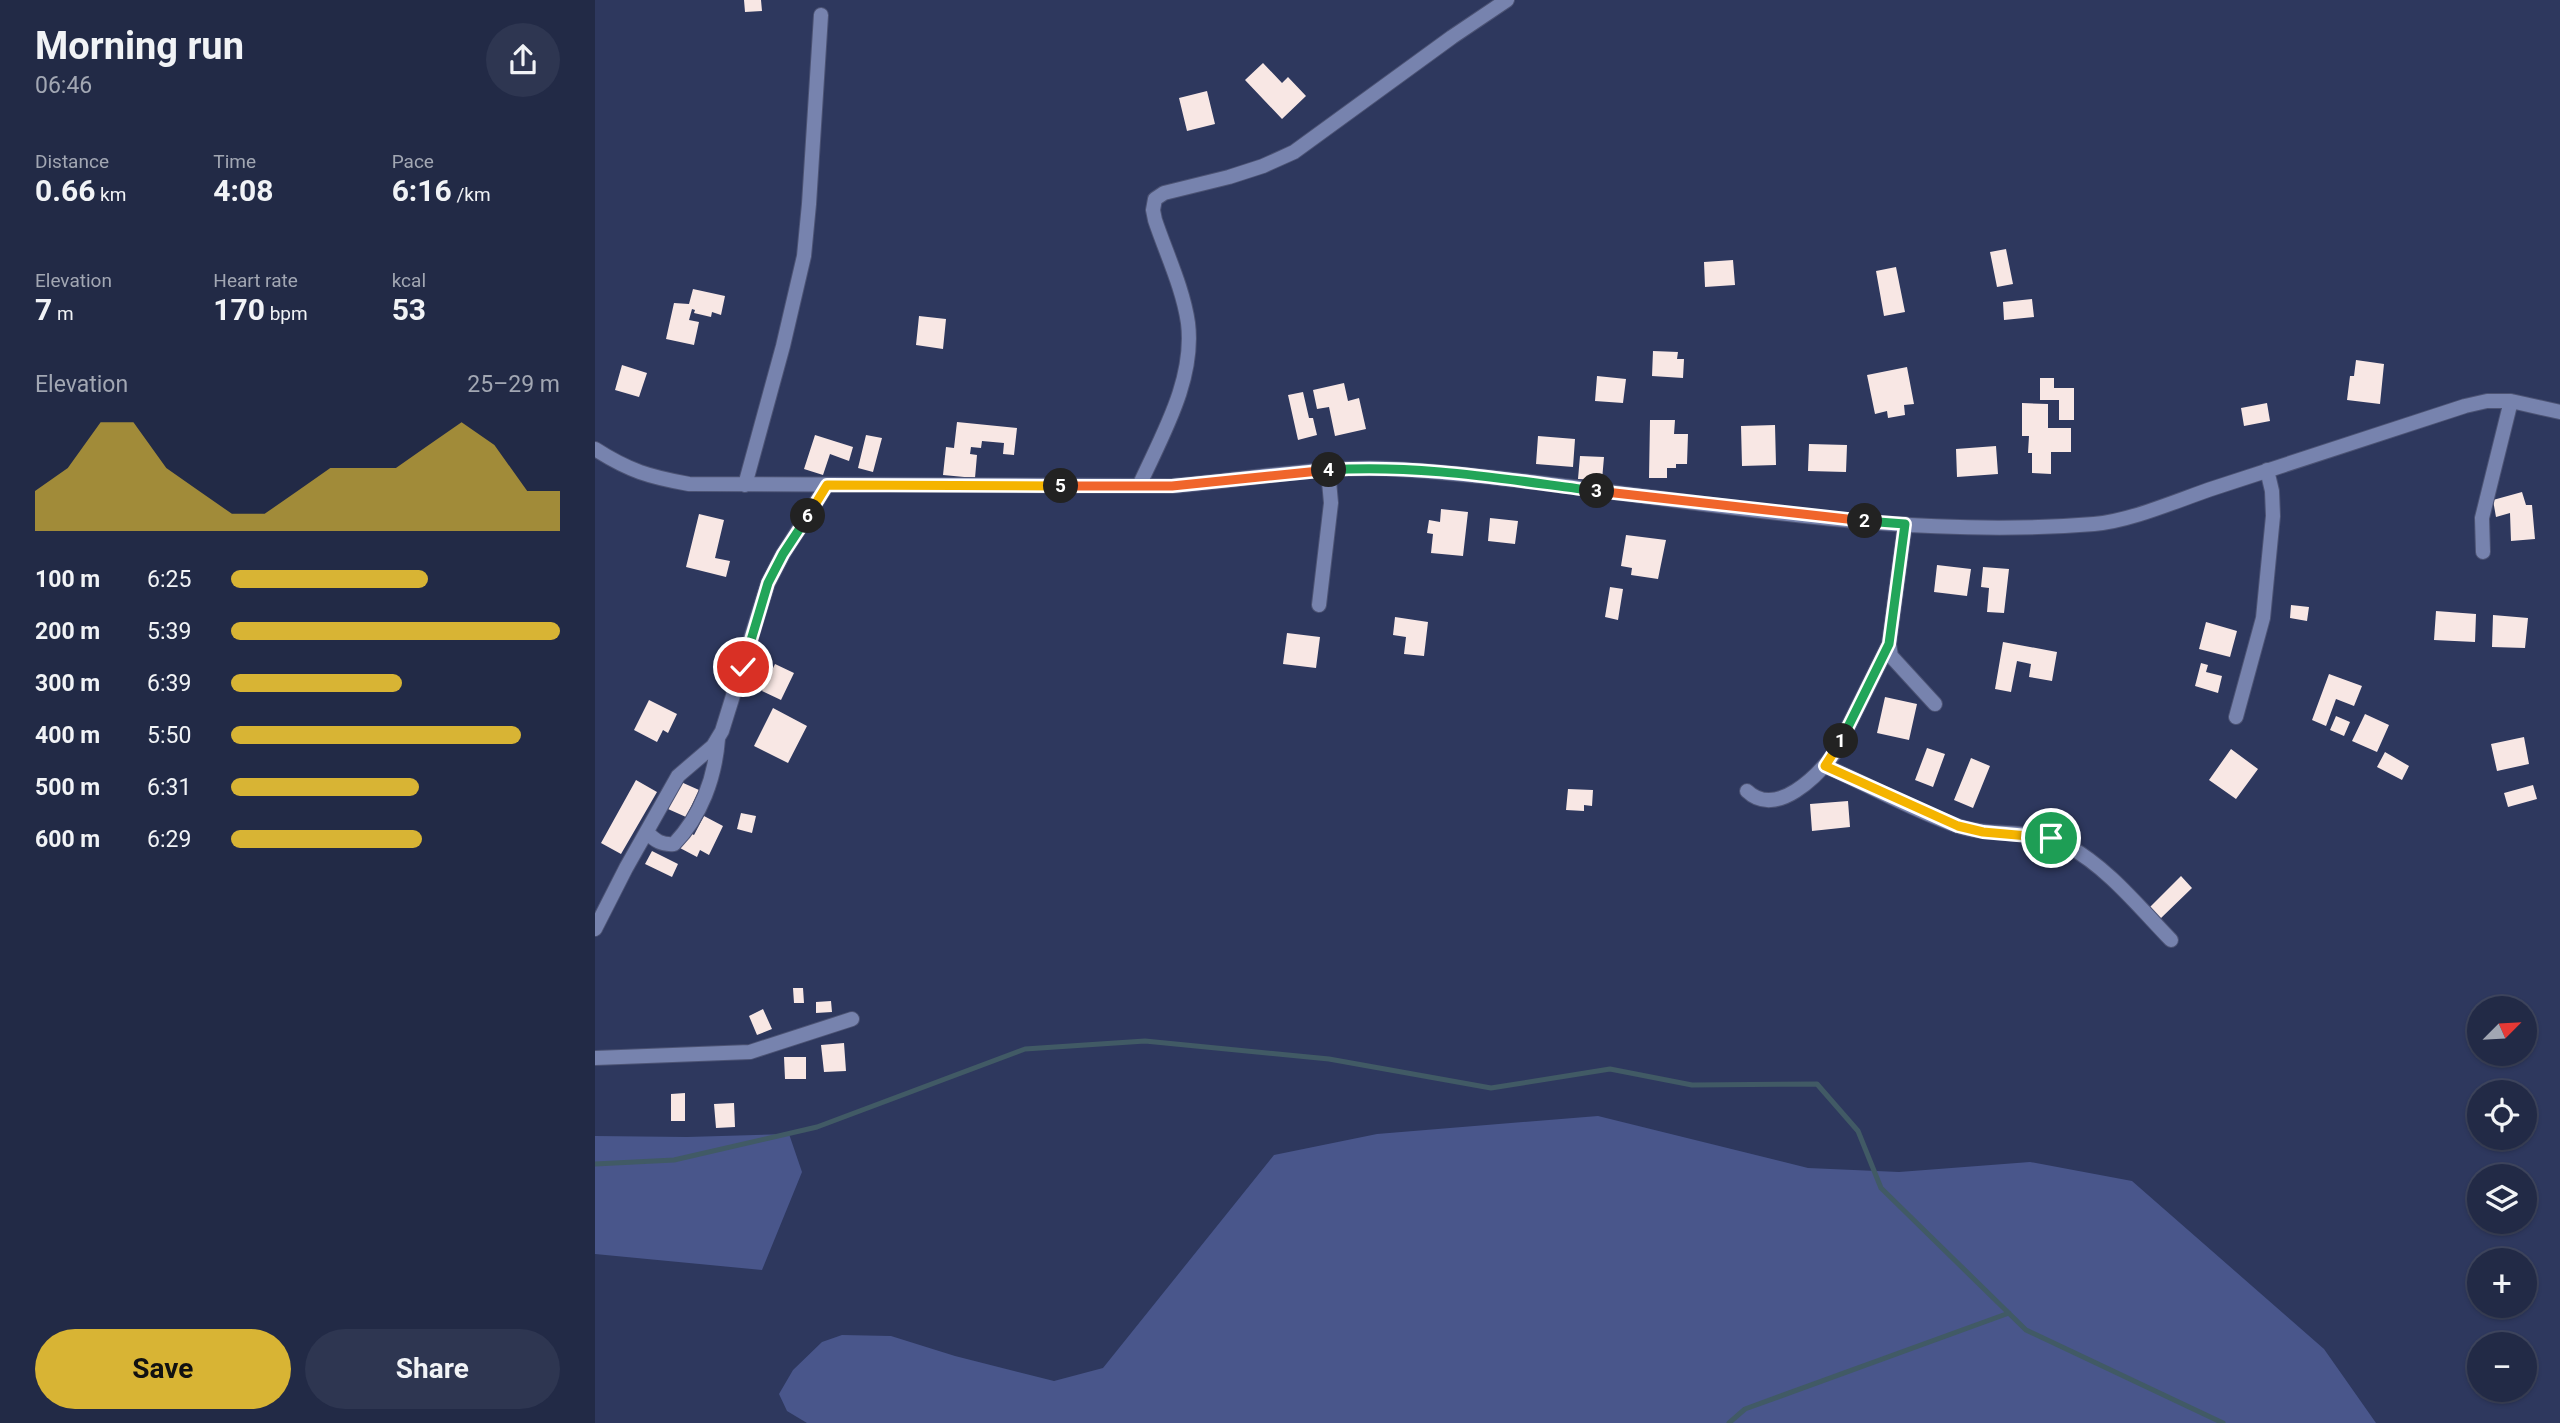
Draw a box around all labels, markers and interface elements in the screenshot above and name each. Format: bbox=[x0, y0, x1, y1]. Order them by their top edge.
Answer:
button: share bbox=[486, 23, 560, 97]
text: Morning run bbox=[35, 24, 244, 68]
text: 06:46 bbox=[35, 72, 92, 99]
text: Distance bbox=[35, 150, 109, 173]
text: Time bbox=[213, 150, 256, 173]
text: Pace bbox=[392, 150, 434, 173]
text: 0.66 bbox=[35, 173, 95, 208]
text: 4:08 bbox=[213, 173, 273, 208]
text: 6:16 bbox=[392, 173, 452, 208]
text: km bbox=[95, 183, 126, 206]
text: /km bbox=[452, 183, 491, 206]
text: Elevation bbox=[35, 269, 112, 292]
text: Heart rate bbox=[213, 269, 298, 292]
text: kcal bbox=[392, 269, 426, 292]
text: 7 bbox=[35, 292, 52, 327]
text: 170 bbox=[213, 292, 265, 327]
text: 53 bbox=[392, 292, 426, 327]
text: m bbox=[52, 302, 74, 325]
text: bpm bbox=[265, 302, 308, 325]
text: Elevation bbox=[35, 371, 128, 398]
text: 25–29 m bbox=[467, 371, 560, 398]
pin: 4 bbox=[1311, 452, 1347, 488]
text: 4 bbox=[1323, 458, 1334, 481]
pin: 5 bbox=[1043, 468, 1079, 504]
text: 5 bbox=[1055, 474, 1066, 497]
pin: 3 bbox=[1579, 474, 1615, 508]
text: 3 bbox=[1591, 479, 1602, 502]
pin: 6 bbox=[791, 498, 825, 534]
text: 6 bbox=[802, 504, 813, 527]
pin: 2 bbox=[1847, 504, 1883, 538]
text: 2 bbox=[1859, 509, 1870, 532]
text: 100 m bbox=[35, 566, 100, 593]
text: 6:25 bbox=[147, 566, 191, 593]
text: 200 m bbox=[35, 618, 100, 645]
text: 5:39 bbox=[147, 618, 191, 645]
pin bbox=[713, 637, 773, 697]
icon: check bbox=[724, 648, 762, 686]
text: 300 m bbox=[35, 670, 100, 697]
text: 6:39 bbox=[147, 670, 191, 697]
text: 400 m bbox=[35, 722, 100, 749]
text: 5:50 bbox=[147, 722, 191, 749]
pin: 1 bbox=[1823, 724, 1859, 758]
text: 1 bbox=[1835, 729, 1846, 752]
text: 500 m bbox=[35, 774, 100, 801]
text: 6:31 bbox=[147, 774, 191, 801]
pin bbox=[2021, 808, 2081, 868]
icon: arrive bbox=[2032, 819, 2070, 857]
text: 600 m bbox=[35, 826, 100, 853]
text: 6:29 bbox=[147, 826, 191, 853]
north arrow bbox=[2467, 996, 2537, 1066]
map controls bbox=[2467, 996, 2537, 1402]
button: locate bbox=[2467, 1080, 2537, 1150]
button: layers bbox=[2467, 1164, 2537, 1234]
button: + bbox=[2467, 1248, 2537, 1318]
button: Save bbox=[35, 1329, 291, 1409]
button: Share bbox=[305, 1329, 560, 1409]
button: − bbox=[2467, 1332, 2537, 1402]

